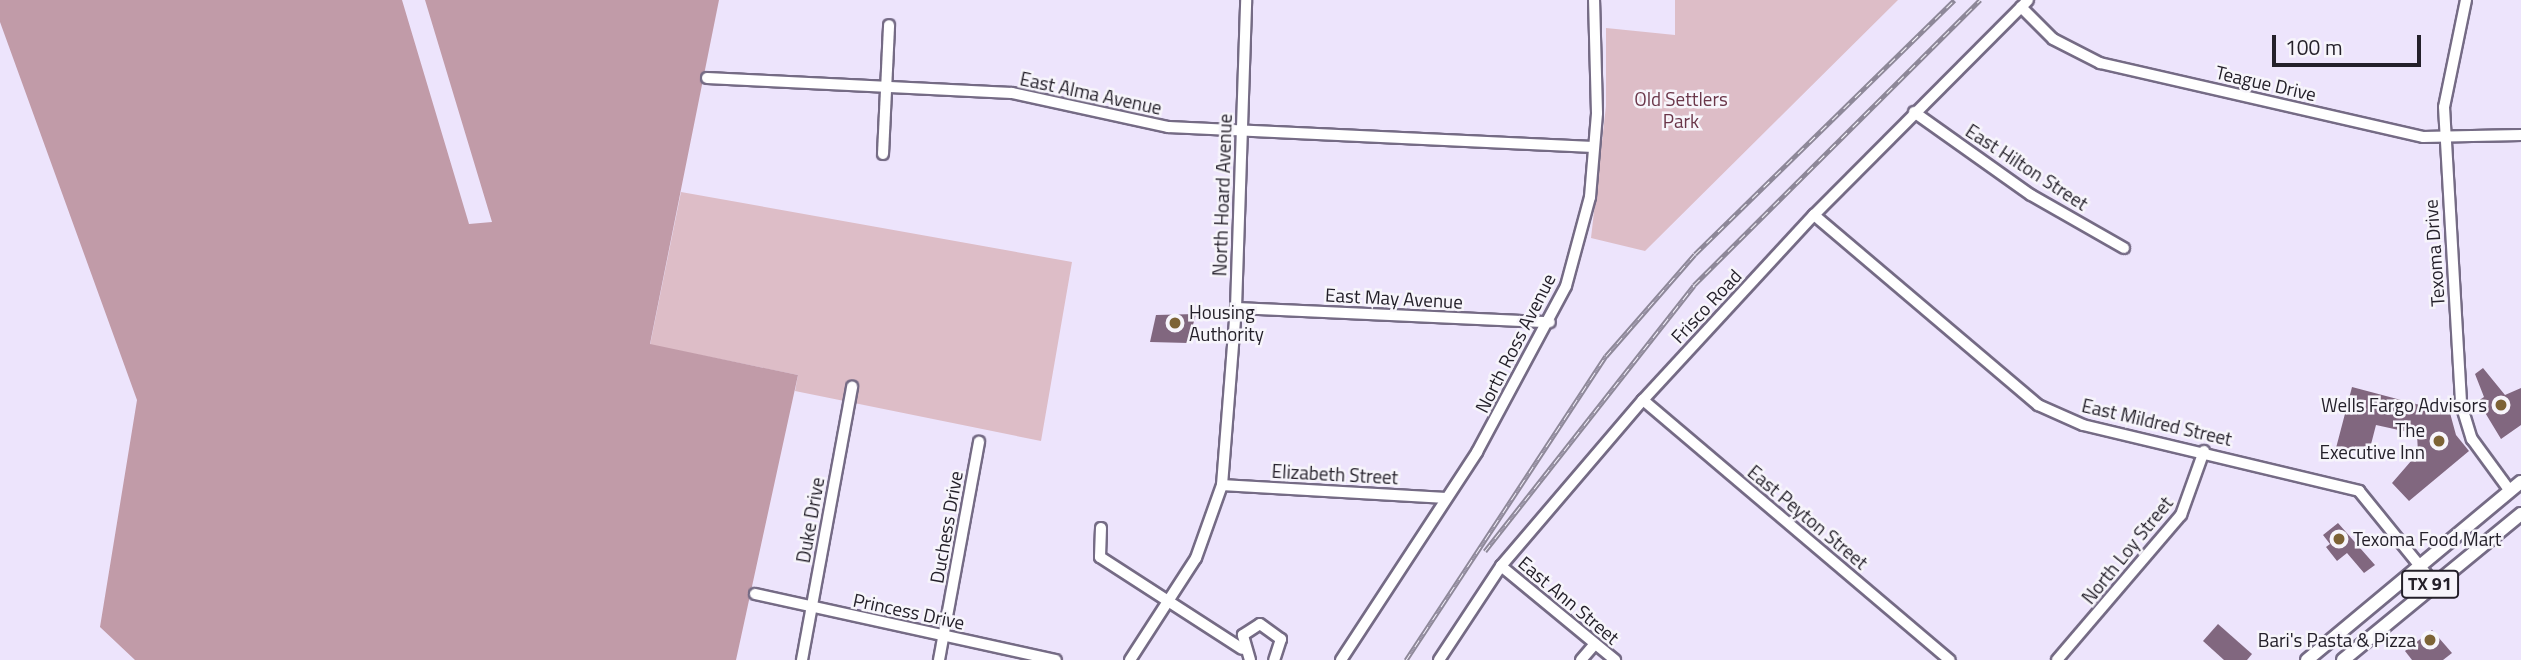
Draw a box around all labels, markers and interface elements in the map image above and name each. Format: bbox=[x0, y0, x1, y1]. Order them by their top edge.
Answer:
scale bar bbox=[2276, 21, 2425, 65]
text: 100 m bbox=[2285, 31, 2342, 63]
street label: Teague Drive bbox=[2213, 60, 2319, 106]
street label: East Alma Avenue bbox=[1018, 67, 1164, 119]
park label: Old Settlers Park bbox=[1634, 88, 1728, 132]
street label: North Hoard Avenue bbox=[1208, 113, 1236, 277]
street label: East Hilton Street bbox=[1962, 119, 2092, 215]
street label: Texoma Drive bbox=[2419, 199, 2449, 307]
street label: Frisco Road bbox=[1666, 264, 1746, 348]
street label: North Ross Avenue bbox=[1470, 270, 1560, 416]
street label: East May Avenue bbox=[1325, 283, 1463, 313]
place label: Housing Authority bbox=[1189, 301, 1264, 345]
marker: Housing Authority bbox=[1167, 315, 1183, 331]
street label: East Mildred Street bbox=[2080, 394, 2234, 450]
place label: Wells Fargo Advisors bbox=[2321, 394, 2487, 416]
marker: Wells Fargo Advisors bbox=[2493, 397, 2509, 413]
place label: The Executive Inn bbox=[2320, 419, 2425, 463]
marker: The Executive Inn bbox=[2431, 433, 2447, 449]
street label: Elizabeth Street bbox=[1271, 459, 1399, 489]
street label: East Peyton Street bbox=[1743, 460, 1873, 574]
street label: Duchess Drive bbox=[925, 469, 967, 585]
street label: Duke Drive bbox=[791, 475, 829, 565]
street label: North Loy Street bbox=[2077, 492, 2177, 608]
place label: Texoma Food Mart bbox=[2353, 528, 2501, 550]
marker: Texoma Food Mart bbox=[2331, 531, 2347, 547]
street label: East Ann Street bbox=[1514, 551, 1624, 649]
road number: TX 91 bbox=[2400, 570, 2460, 598]
street label: Princess Drive bbox=[851, 588, 967, 634]
place label: Bari's Pasta & Pizza bbox=[2258, 629, 2416, 651]
marker: Bari's Pasta & Pizza bbox=[2422, 632, 2438, 648]

